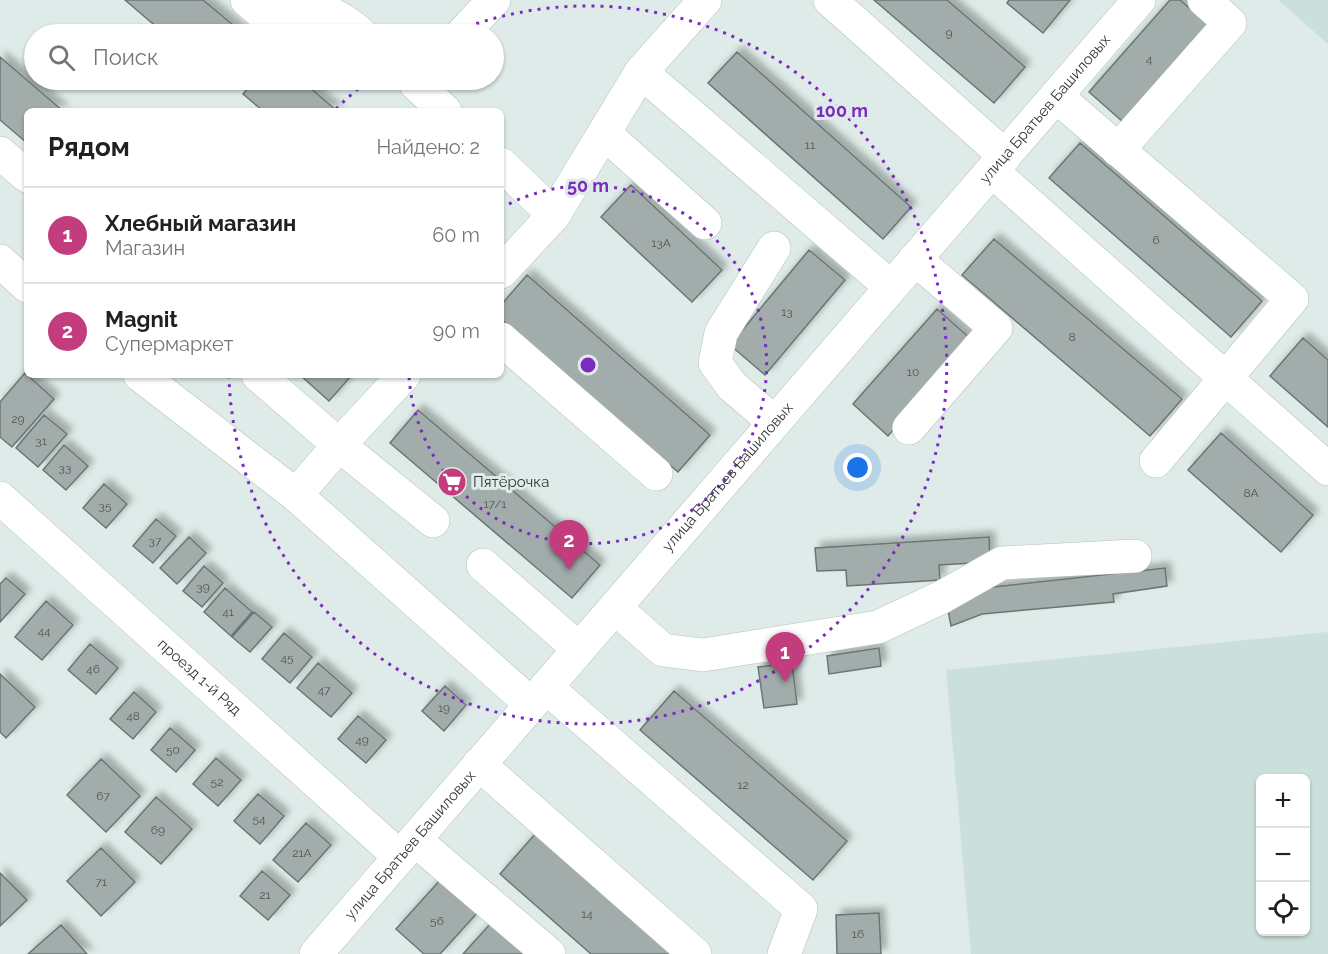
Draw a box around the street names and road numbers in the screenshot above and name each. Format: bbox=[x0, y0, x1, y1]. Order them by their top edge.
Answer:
street label: улица Братьев Башиловых bbox=[976, 31, 1114, 187]
street label: улица Братьев Башиловых bbox=[658, 399, 797, 555]
street label: проезд 1-й Ряд bbox=[154, 635, 245, 719]
street label: улица Братьев Башиловых bbox=[341, 767, 479, 923]

